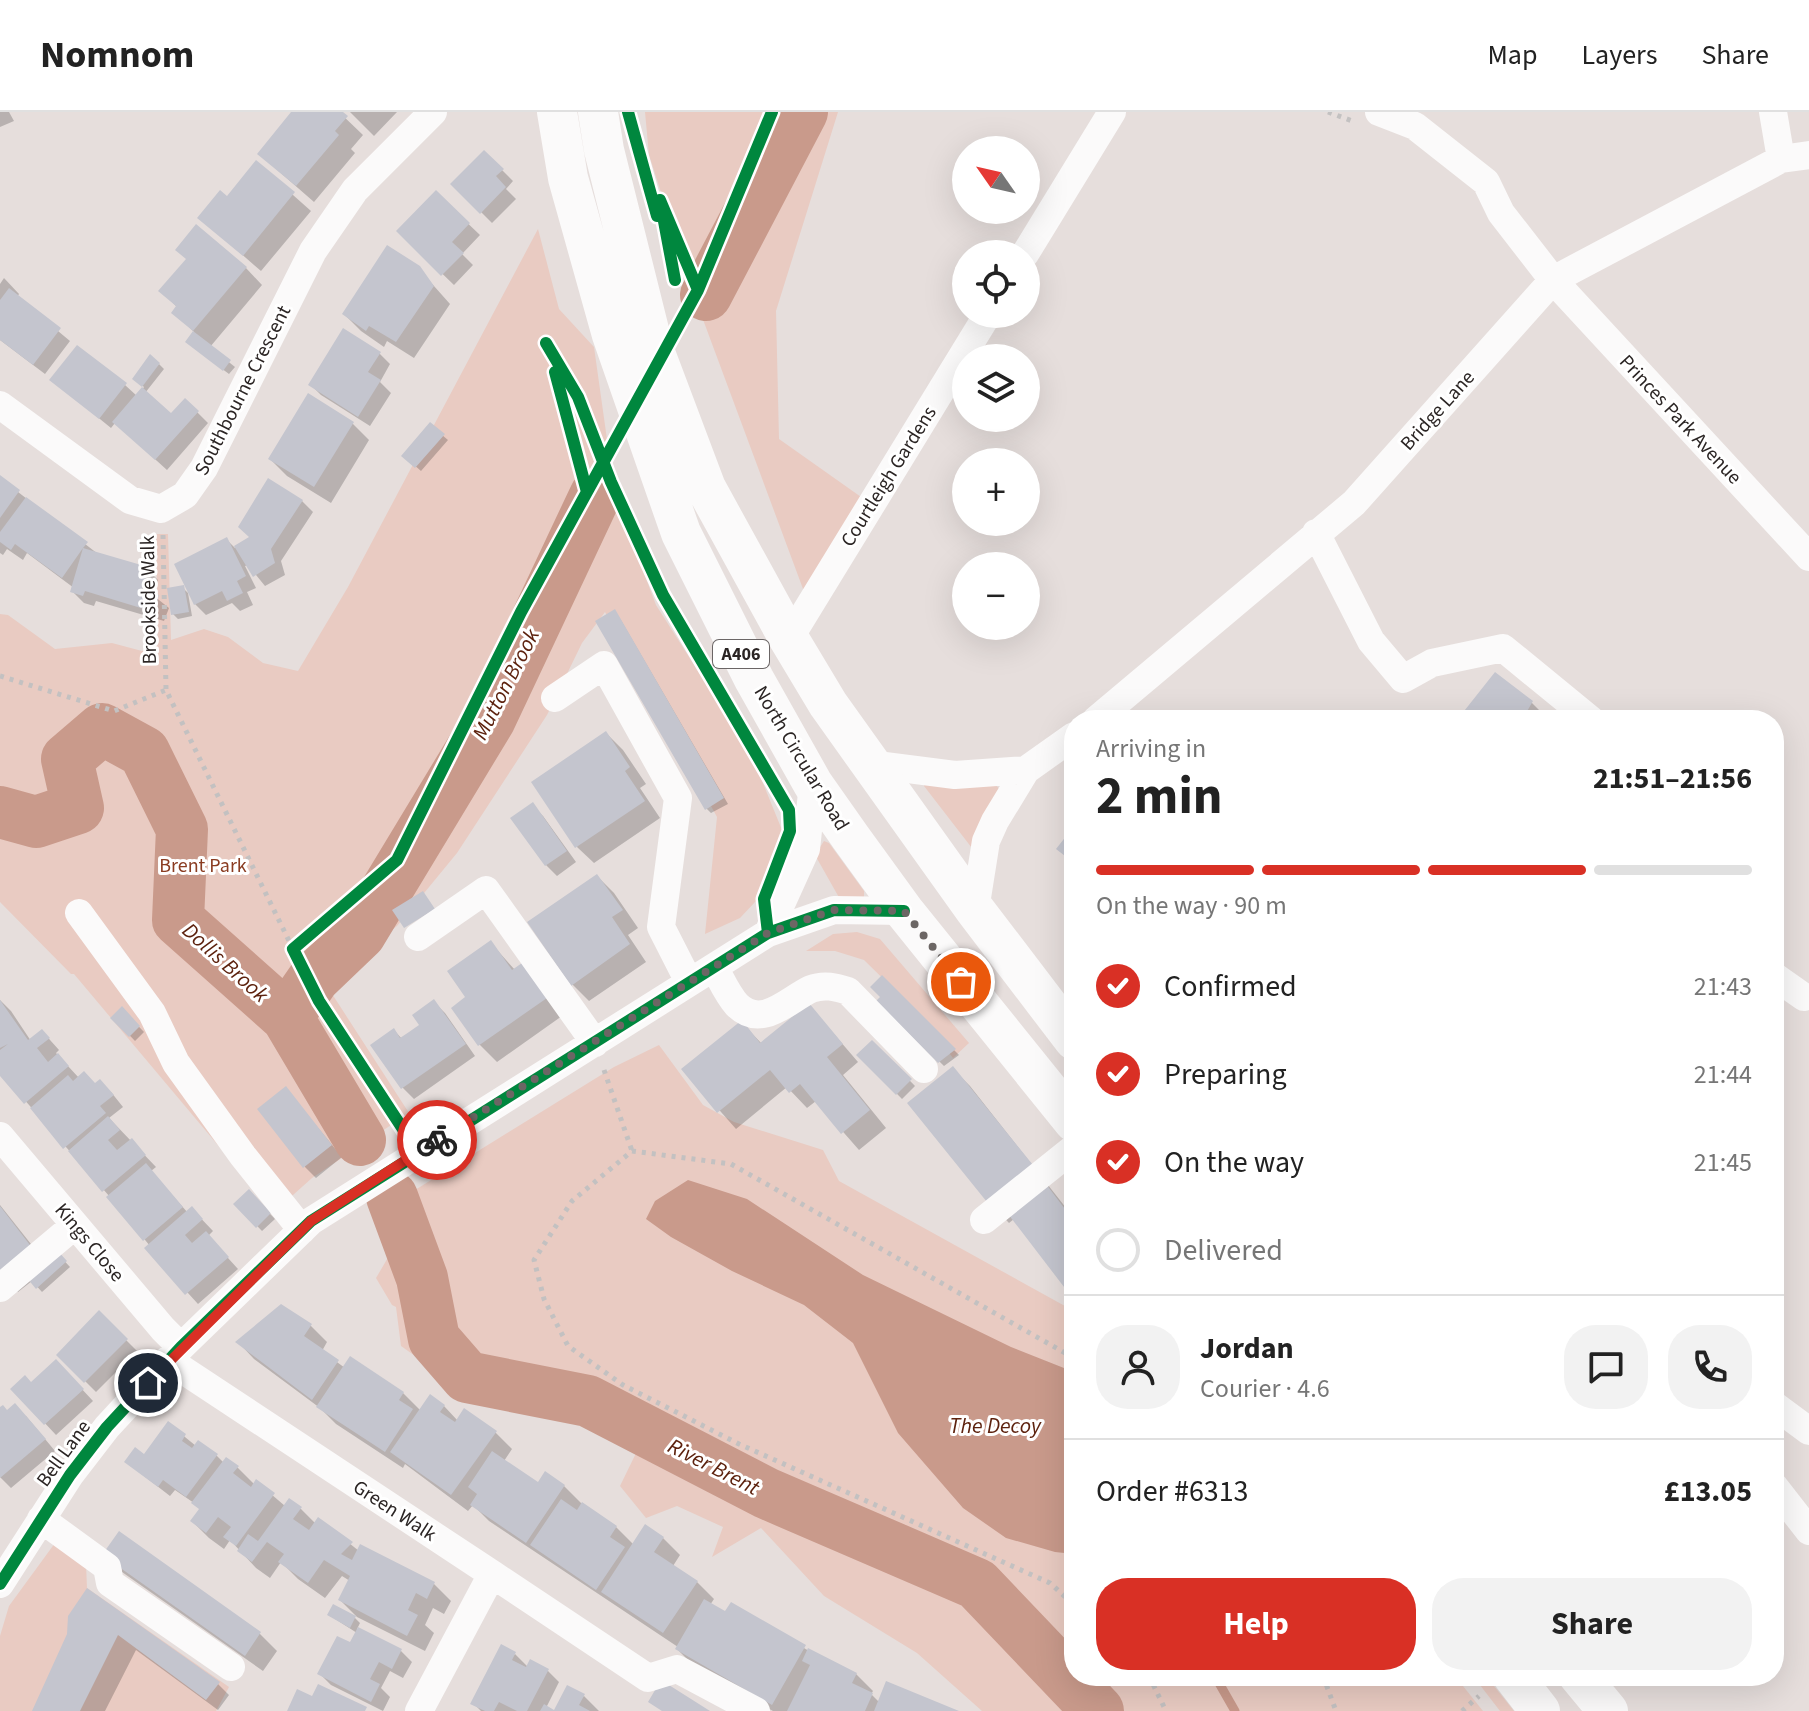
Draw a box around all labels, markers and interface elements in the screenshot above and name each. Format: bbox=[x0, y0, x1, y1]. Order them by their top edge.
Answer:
text: Nomnom bbox=[40, 28, 194, 82]
text: Map bbox=[1487, 35, 1537, 75]
text: Layers bbox=[1581, 35, 1657, 75]
text: Share bbox=[1701, 35, 1769, 75]
north arrow bbox=[952, 136, 1040, 224]
map controls bbox=[952, 136, 1040, 640]
button: locate bbox=[952, 240, 1040, 328]
street label: Southbourne Crescent bbox=[188, 300, 298, 480]
button: layers bbox=[952, 344, 1040, 432]
street label: Princes Park Avenue bbox=[1613, 349, 1748, 491]
street label: Bridge Lane bbox=[1394, 364, 1481, 457]
street label: Courtleigh Gardens bbox=[834, 401, 943, 552]
button: + bbox=[952, 448, 1040, 536]
street label: Brookside Walk bbox=[134, 535, 164, 665]
button: − bbox=[952, 552, 1040, 640]
water label: Mutton Brook bbox=[464, 623, 548, 746]
road number: A406 bbox=[713, 640, 769, 668]
street label: North Circular Road bbox=[747, 681, 856, 836]
text: Arriving in bbox=[1096, 730, 1206, 767]
text: 21:51–21:56 bbox=[1593, 757, 1752, 800]
text: 2 min bbox=[1096, 760, 1223, 834]
park label: Brent Park bbox=[159, 852, 247, 880]
text: On the way · 90 m bbox=[1096, 887, 1287, 924]
water label: Dollis Brook bbox=[175, 915, 276, 1011]
pin bbox=[927, 948, 995, 1016]
icon: bag bbox=[939, 960, 983, 1004]
icon: check bbox=[1096, 964, 1140, 1008]
text: Confirmed bbox=[1164, 965, 1297, 1008]
text: 21:43 bbox=[1694, 968, 1752, 1005]
icon: check bbox=[1096, 1052, 1140, 1096]
text: Preparing bbox=[1164, 1053, 1287, 1096]
text: 21:44 bbox=[1694, 1056, 1752, 1093]
courier bbox=[397, 1100, 477, 1180]
icon: bike bbox=[415, 1118, 459, 1162]
icon: check bbox=[1096, 1140, 1140, 1184]
text: On the way bbox=[1164, 1141, 1304, 1184]
text: 21:45 bbox=[1694, 1144, 1752, 1181]
street label: Kings Close bbox=[48, 1197, 131, 1288]
text: Delivered bbox=[1164, 1229, 1283, 1272]
button: person bbox=[1096, 1325, 1180, 1409]
button: chat bbox=[1564, 1325, 1648, 1409]
button: phone bbox=[1668, 1325, 1752, 1409]
text: Jordan bbox=[1200, 1327, 1294, 1370]
pin bbox=[114, 1349, 182, 1417]
icon: home bbox=[126, 1361, 170, 1405]
text: Courier · 4.6 bbox=[1200, 1370, 1330, 1407]
water label: The Decoy bbox=[949, 1410, 1042, 1442]
street label: Bell Lane bbox=[30, 1414, 98, 1493]
water label: River Brent bbox=[662, 1430, 766, 1504]
text: Order #6313 bbox=[1096, 1470, 1249, 1513]
text: £13.05 bbox=[1664, 1470, 1752, 1513]
street label: Green Walk bbox=[347, 1473, 442, 1548]
button: Help bbox=[1096, 1578, 1416, 1670]
button: Share bbox=[1432, 1578, 1752, 1670]

